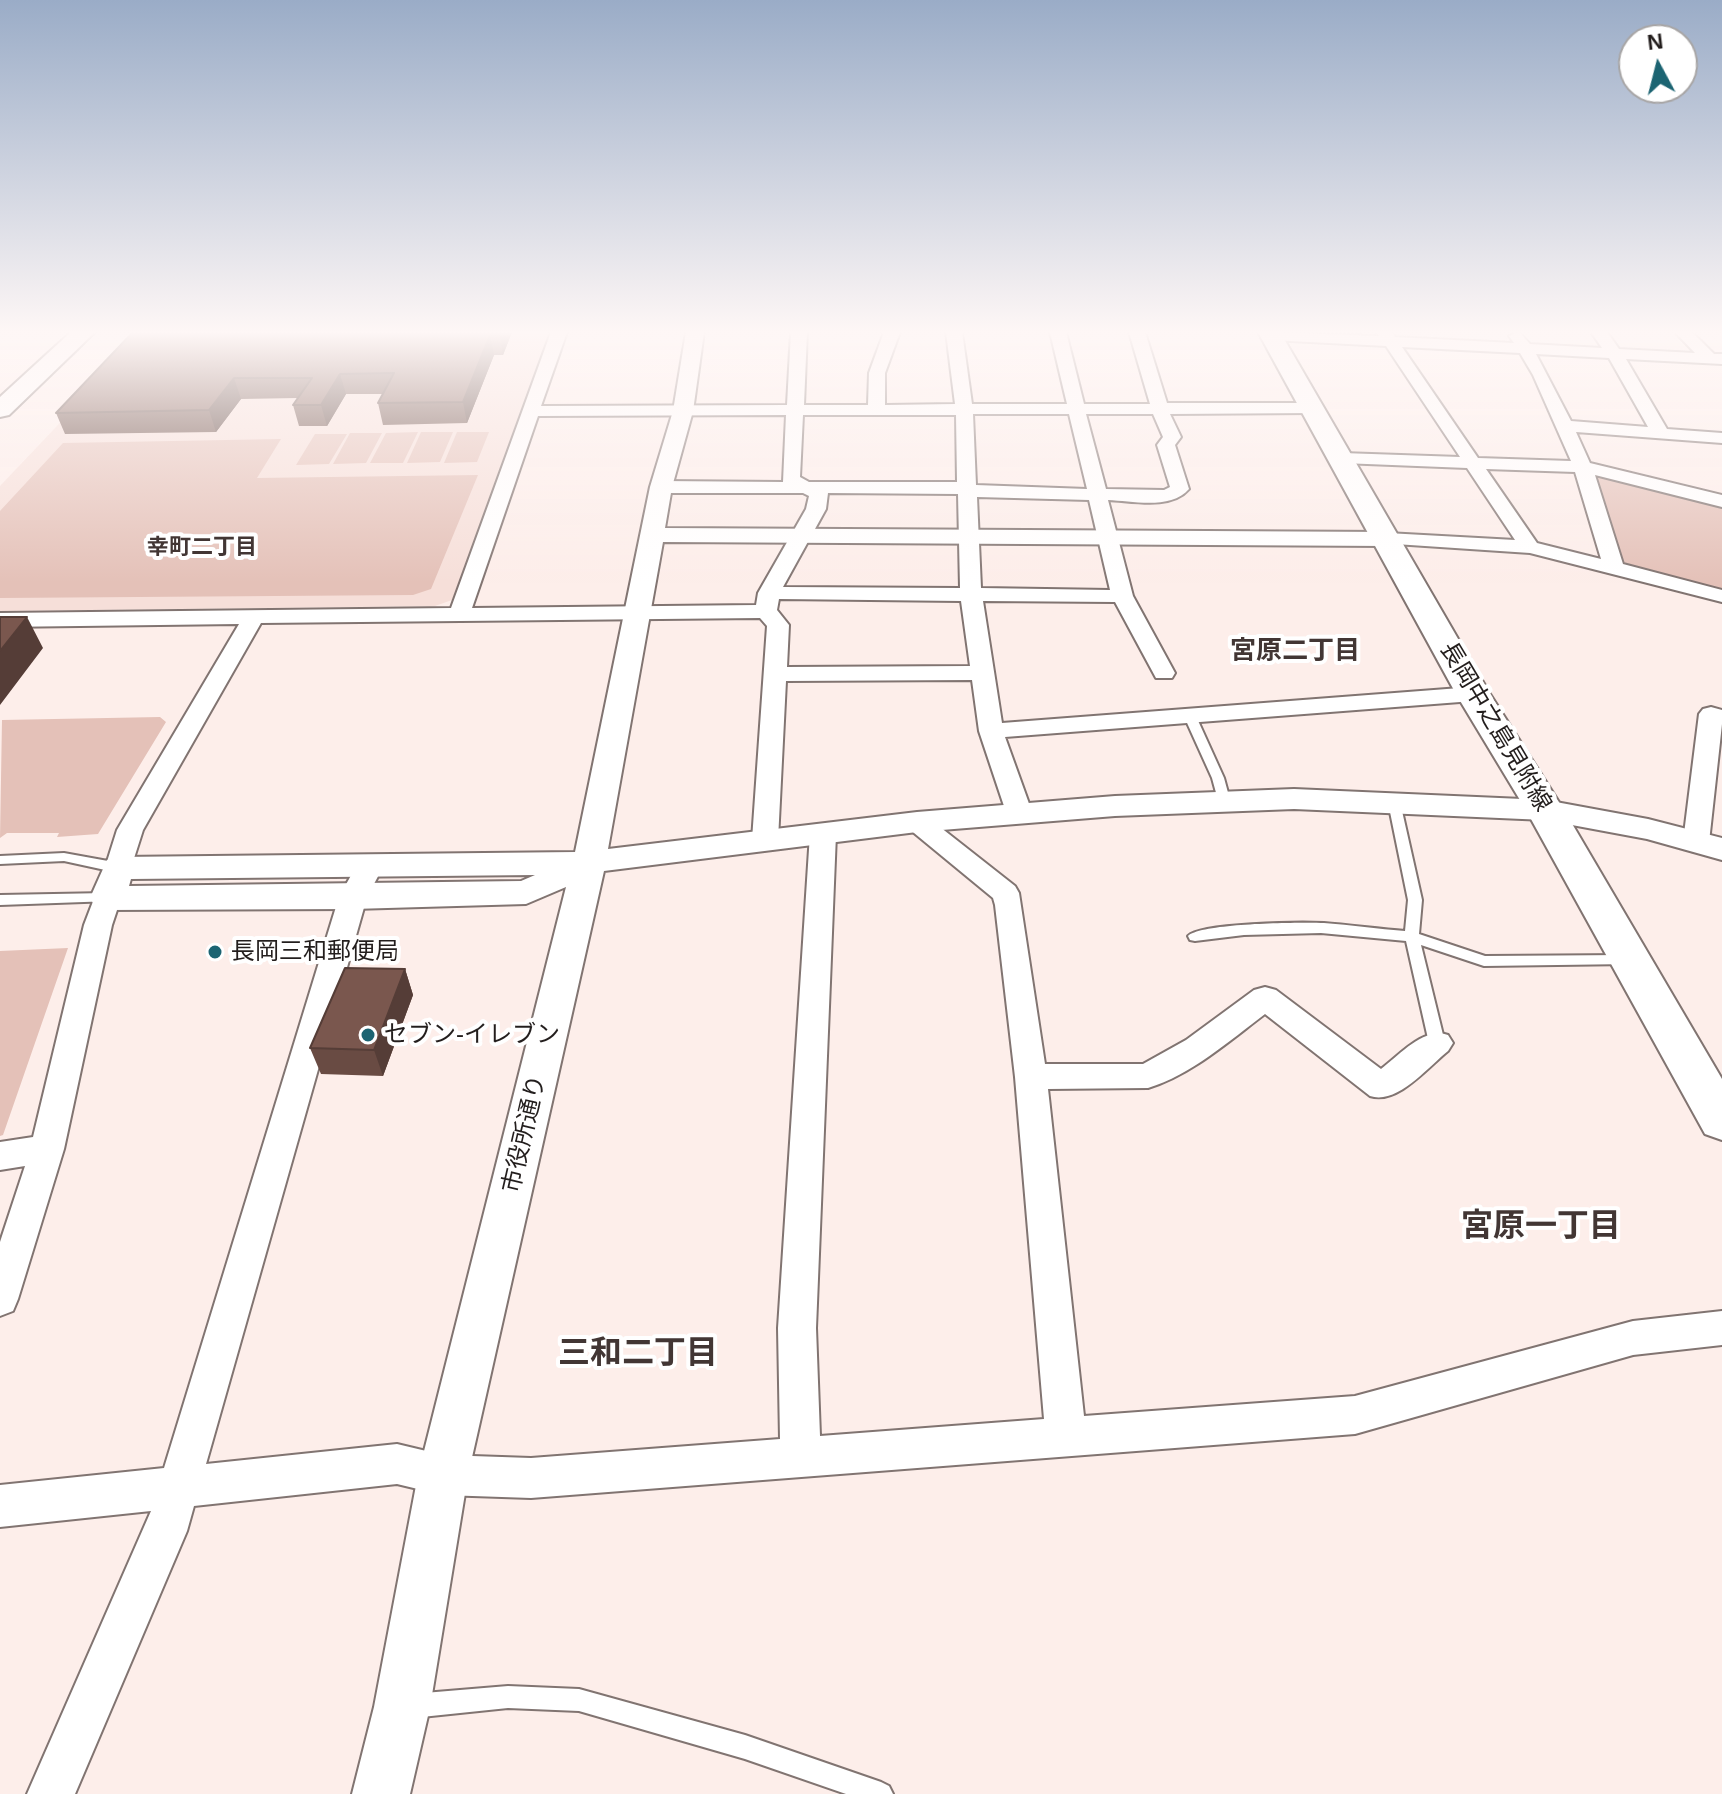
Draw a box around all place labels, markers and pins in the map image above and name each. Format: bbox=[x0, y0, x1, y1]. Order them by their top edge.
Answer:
place label: 長岡三和郵便局 bbox=[231, 938, 399, 966]
marker: 長岡三和郵便局 bbox=[206, 943, 224, 961]
place label: セブン-イレブン bbox=[384, 1021, 560, 1049]
marker: セブン-イレブン bbox=[359, 1026, 377, 1044]

